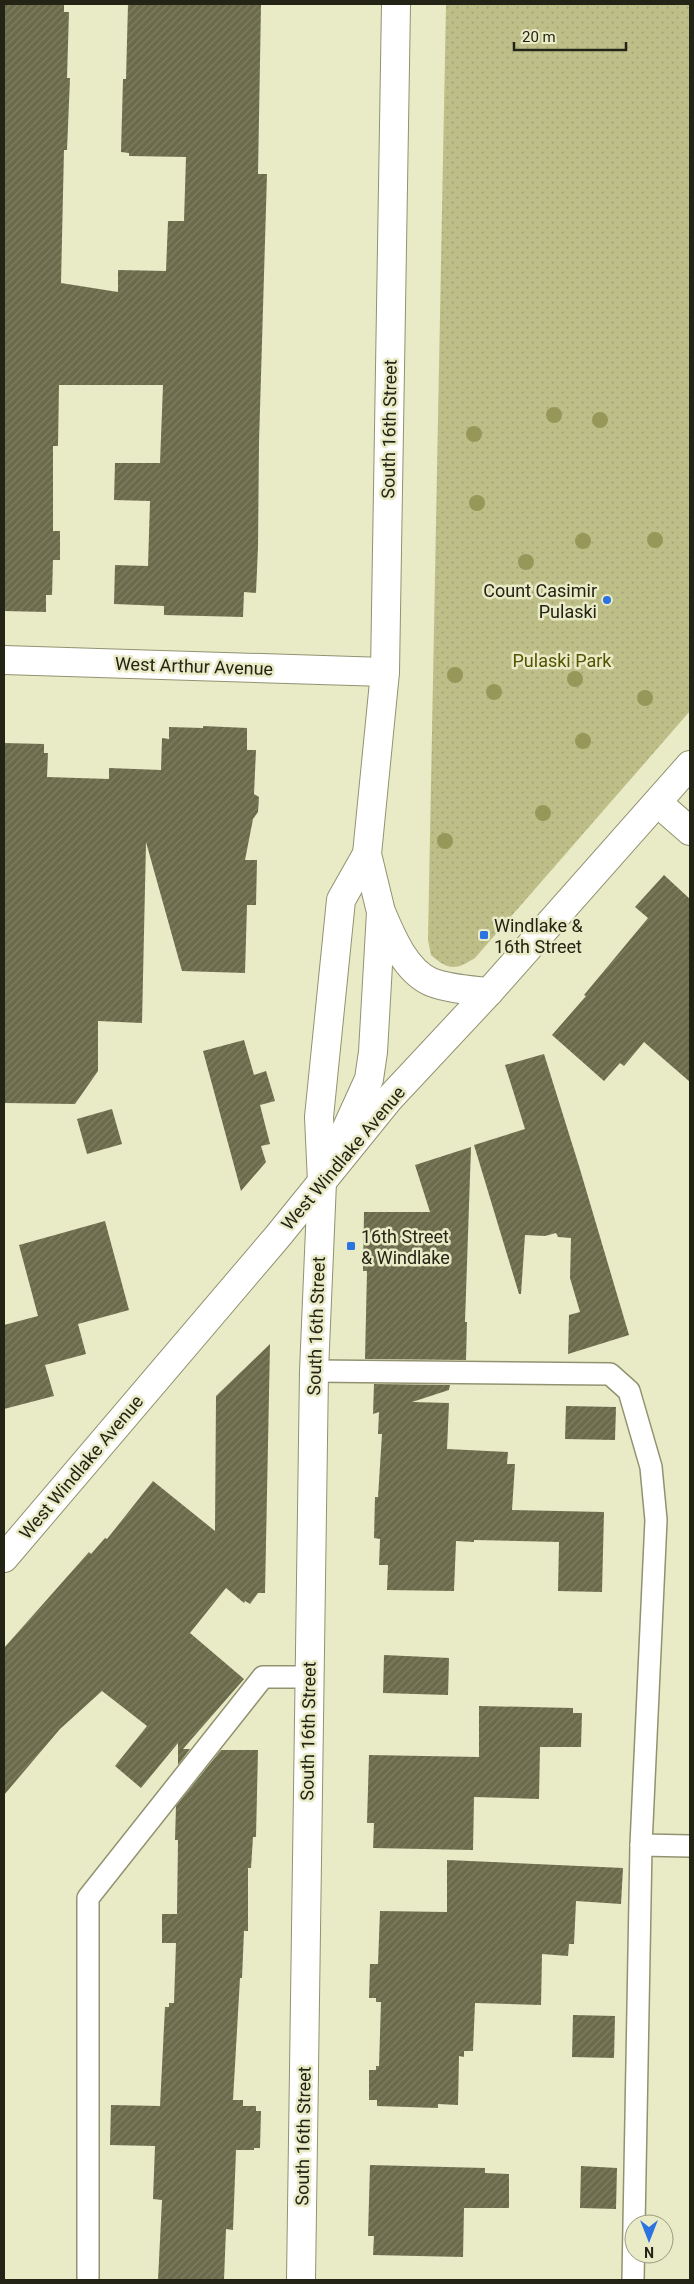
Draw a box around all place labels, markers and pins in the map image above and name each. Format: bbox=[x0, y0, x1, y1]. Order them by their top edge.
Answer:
place label: Count Casimir Pulaski bbox=[483, 580, 597, 622]
marker: Count Casimir Pulaski bbox=[601, 594, 613, 606]
place label: Windlake & 16th Street bbox=[494, 915, 584, 957]
marker: Windlake & 16th Street bbox=[478, 929, 490, 941]
place label: 16th Street & Windlake bbox=[361, 1226, 450, 1268]
marker: 16th Street & Windlake bbox=[345, 1240, 357, 1252]

